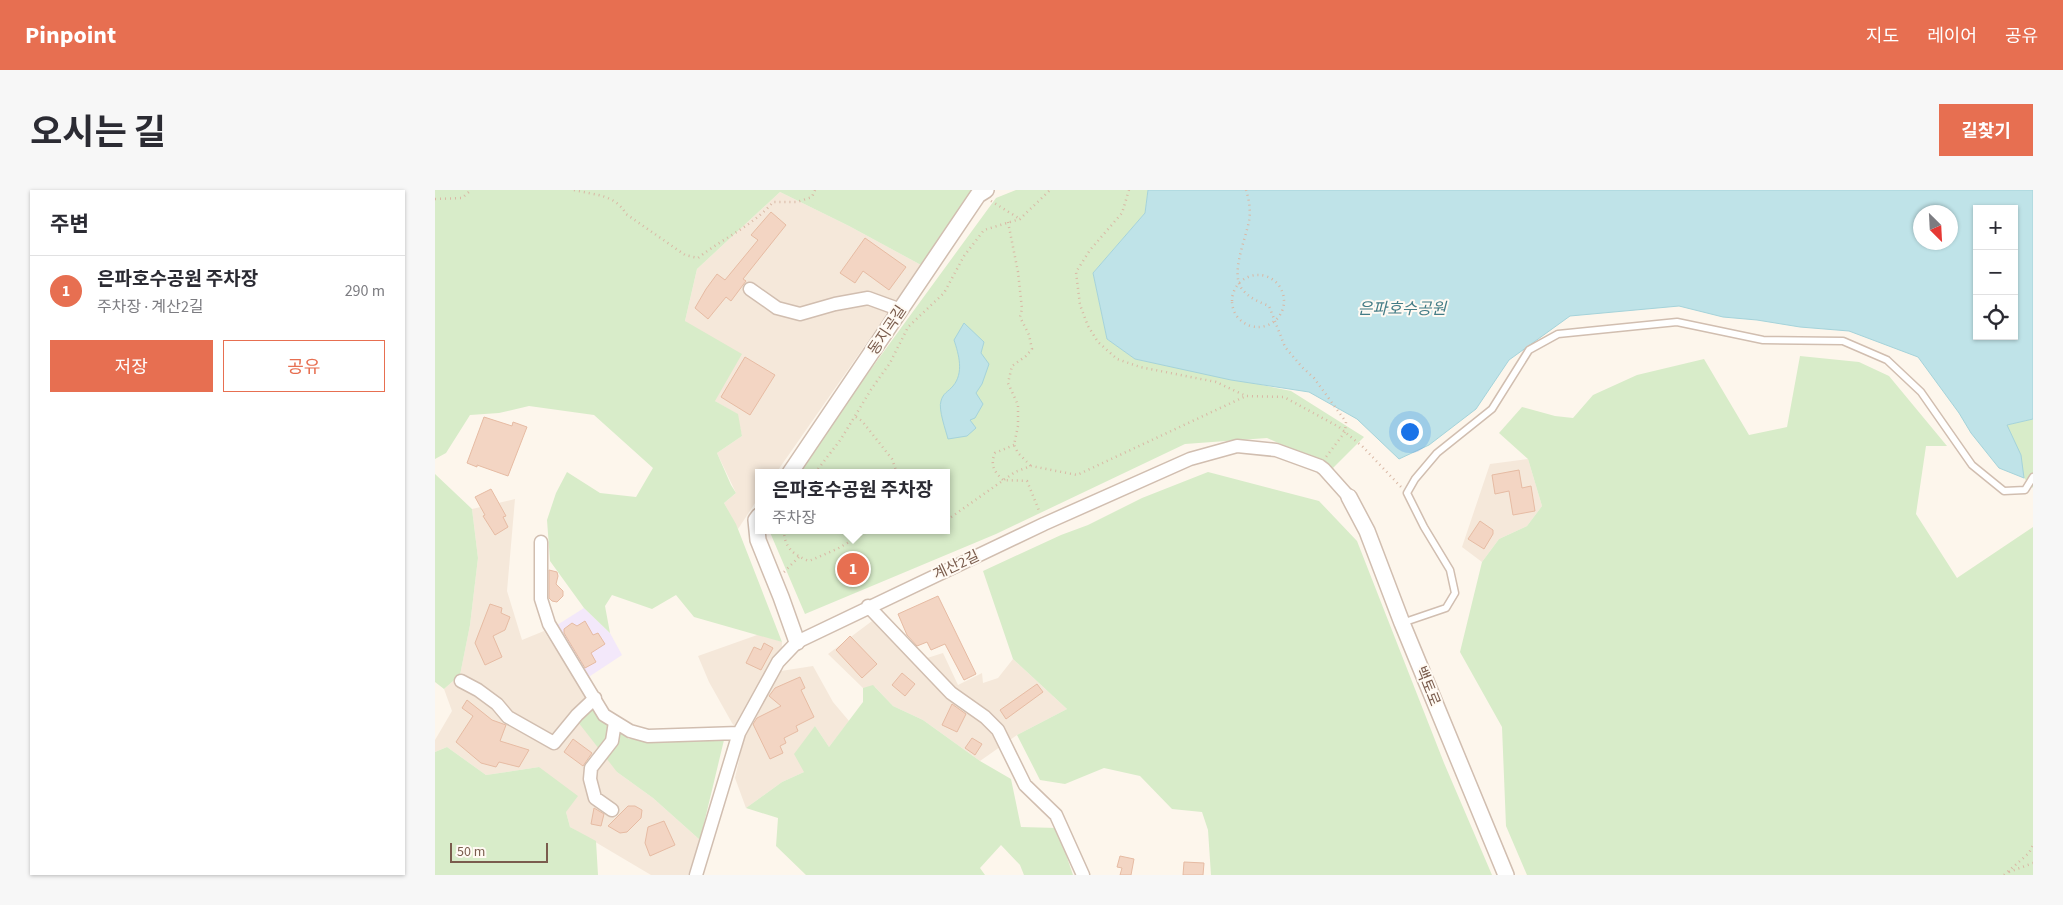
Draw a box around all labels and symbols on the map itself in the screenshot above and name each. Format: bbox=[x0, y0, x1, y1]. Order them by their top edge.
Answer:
north arrow bbox=[1913, 205, 1958, 250]
water label: 은파호수공원 bbox=[1358, 298, 1447, 320]
street label: 동지곡길 bbox=[863, 302, 912, 359]
your location bbox=[1397, 419, 1423, 445]
street label: 계산2길 bbox=[930, 546, 983, 585]
pin: 1 bbox=[837, 550, 869, 588]
street label: 백토로 bbox=[1410, 663, 1445, 709]
scale bar bbox=[450, 840, 547, 863]

